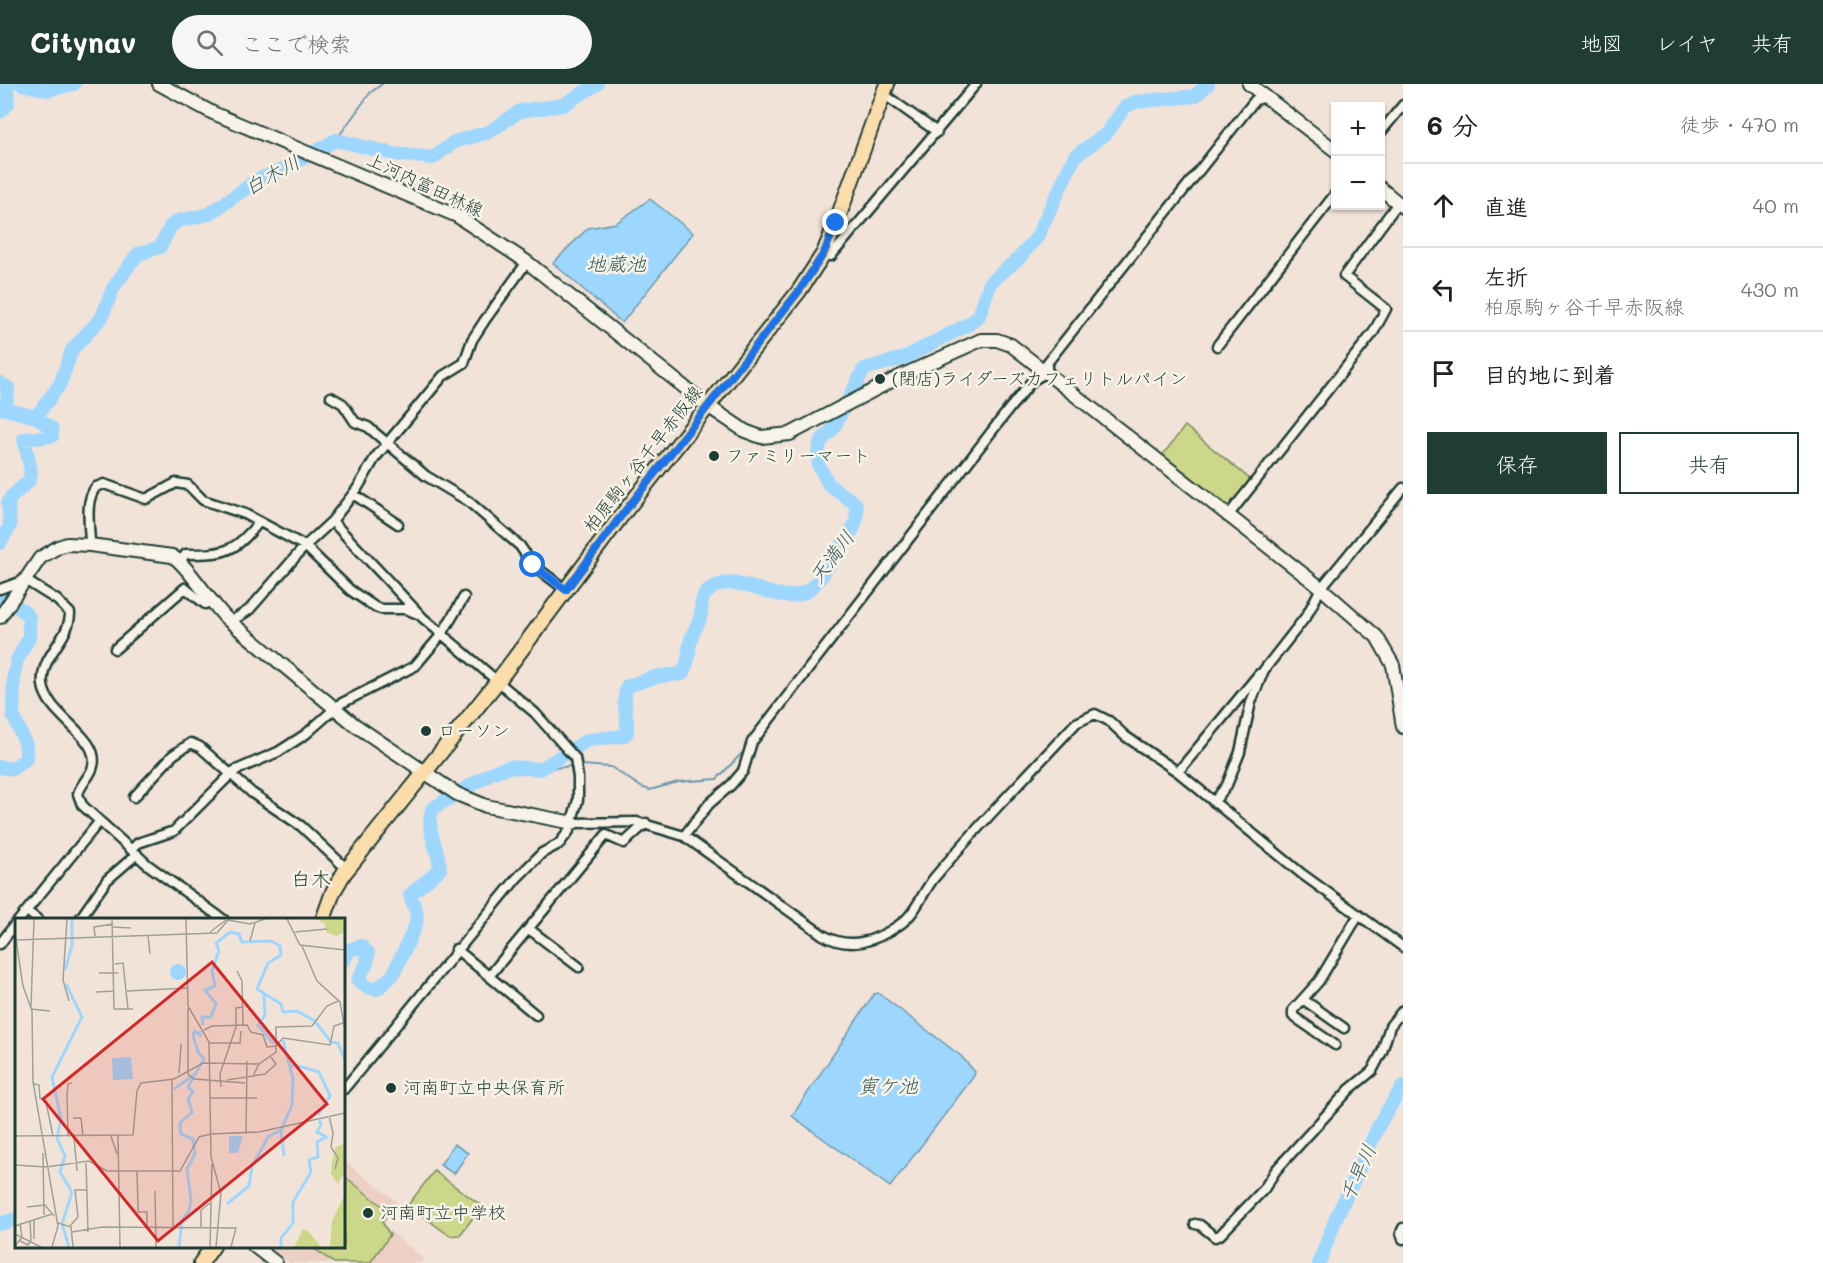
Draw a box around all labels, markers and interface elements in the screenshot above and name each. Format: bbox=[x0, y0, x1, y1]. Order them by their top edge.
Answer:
search box bbox=[172, 15, 592, 69]
text: Citynav bbox=[30, 24, 136, 60]
icon: search bbox=[193, 26, 226, 59]
text: ここで検索 bbox=[241, 29, 351, 58]
text: 地図 bbox=[1581, 29, 1623, 56]
text: レイヤ bbox=[1656, 29, 1718, 56]
text: 共有 bbox=[1751, 29, 1793, 56]
map controls bbox=[1331, 102, 1385, 210]
button: + bbox=[1331, 102, 1385, 156]
text: 6 分 bbox=[1427, 108, 1478, 142]
text: 徒歩 · 470 m bbox=[1680, 111, 1799, 137]
street label: 上河内富田林線 bbox=[363, 147, 488, 222]
water label: 白木川 bbox=[239, 148, 304, 200]
button: − bbox=[1331, 156, 1385, 210]
icon: ahead bbox=[1427, 189, 1460, 222]
text: 直進 bbox=[1484, 192, 1528, 221]
text: 40 m bbox=[1753, 192, 1799, 218]
route end bbox=[822, 209, 848, 235]
water label: 地蔵池 bbox=[586, 250, 647, 276]
text: 左折 bbox=[1484, 262, 1528, 291]
icon: left bbox=[1427, 273, 1460, 306]
text: 430 m bbox=[1741, 276, 1799, 302]
text: 柏原駒ヶ谷千早赤阪線 bbox=[1484, 293, 1684, 319]
icon: arrive bbox=[1427, 357, 1460, 390]
text: 目的地に到着 bbox=[1484, 360, 1616, 389]
place label: (閉店)ライダーズカフェリトルパイン bbox=[892, 366, 1187, 390]
marker: (閉店)ライダーズカフェリトルパイン bbox=[873, 372, 887, 386]
street label: 柏原駒ヶ谷千早赤阪線 bbox=[577, 380, 707, 537]
button: 保存 bbox=[1427, 432, 1607, 494]
button: 共有 bbox=[1619, 432, 1799, 494]
place label: ファミリーマート bbox=[726, 443, 870, 467]
marker: ファミリーマート bbox=[707, 449, 721, 463]
water label: 天満川 bbox=[803, 525, 860, 588]
route start bbox=[519, 551, 545, 577]
place label: ローソン bbox=[438, 718, 510, 742]
marker: ローソン bbox=[419, 724, 433, 738]
district label: 白木 bbox=[291, 865, 331, 891]
inset map bbox=[15, 918, 345, 1248]
water label: 寅ケ池 bbox=[858, 1072, 919, 1098]
place label: 河南町立中央保育所 bbox=[403, 1075, 565, 1099]
marker: 河南町立中央保育所 bbox=[384, 1081, 398, 1095]
water label: 千早川 bbox=[1333, 1140, 1381, 1205]
place label: 河南町立中学校 bbox=[380, 1200, 506, 1224]
marker: 河南町立中学校 bbox=[361, 1206, 375, 1220]

